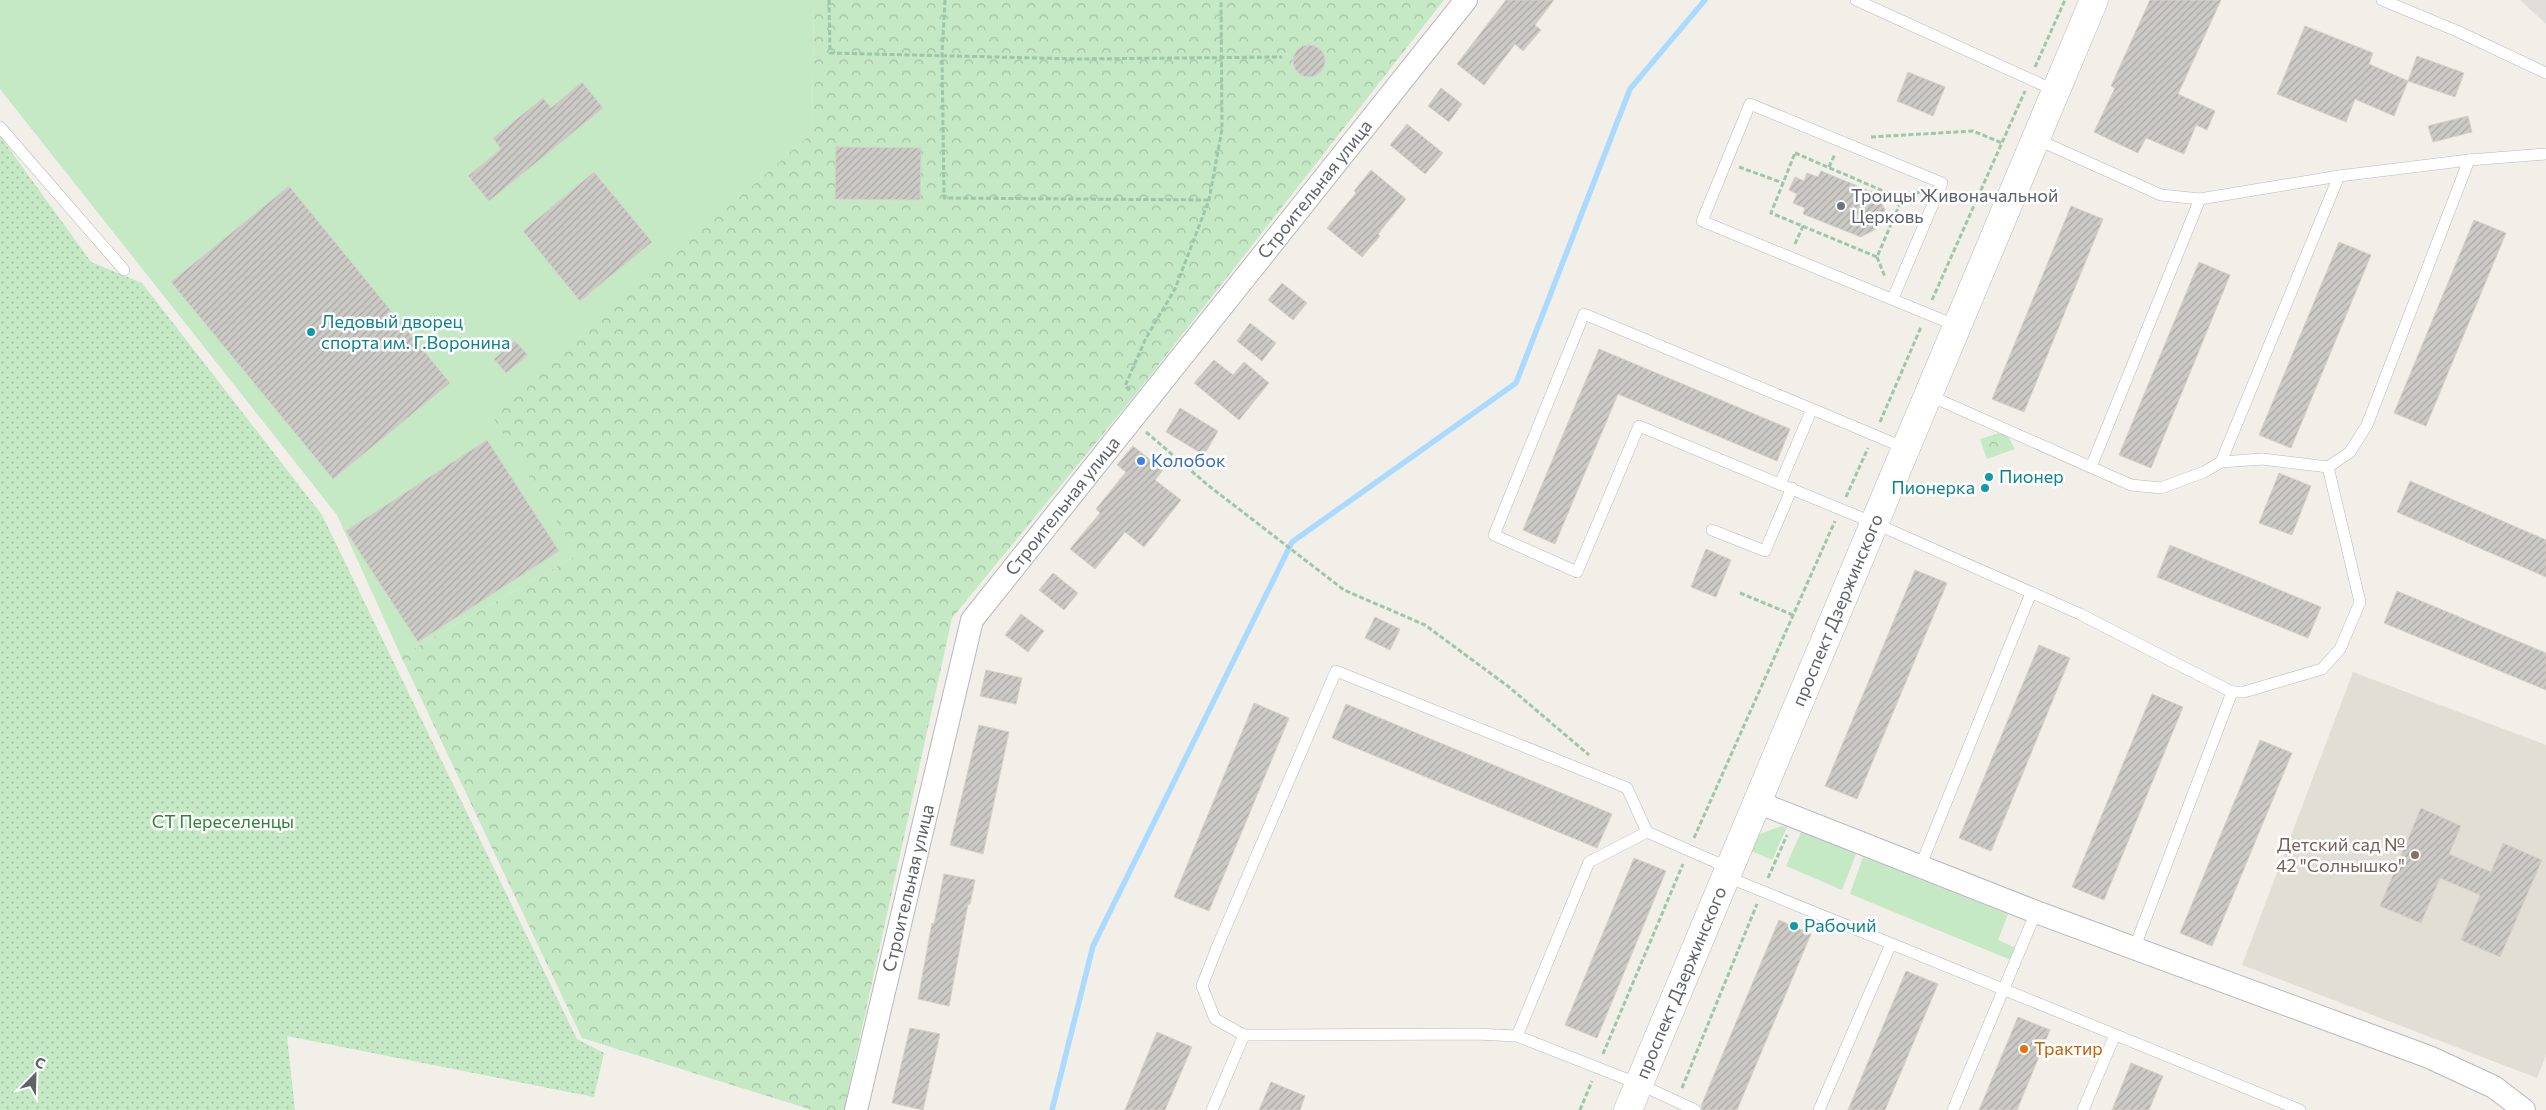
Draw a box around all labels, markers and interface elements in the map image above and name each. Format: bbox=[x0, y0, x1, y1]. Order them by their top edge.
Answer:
street label: Строительная улица bbox=[1252, 115, 1376, 263]
place label: Троицы Живоначальной Церковь bbox=[1851, 184, 2058, 227]
marker: Троицы Живоначальной Церковь bbox=[1835, 200, 1847, 212]
place label: Ледовый дворец спорта им. Г.Воронина bbox=[321, 310, 510, 353]
marker: Ледовый дворец спорта им. Г.Воронина bbox=[305, 326, 317, 338]
street label: Строительная улица bbox=[1000, 432, 1124, 580]
place label: Колобок bbox=[1151, 449, 1226, 471]
marker: Колобок bbox=[1135, 455, 1147, 467]
place label: Пионер bbox=[1999, 465, 2064, 487]
marker: Пионер bbox=[1983, 471, 1995, 483]
place label: Пионерка bbox=[1891, 476, 1975, 498]
marker: Пионерка bbox=[1979, 482, 1991, 494]
street label: проспект Дзержинского bbox=[1787, 510, 1887, 709]
street label: Строительная улица bbox=[877, 802, 938, 974]
park label: СТ Переселенцы bbox=[152, 810, 294, 832]
place label: Детский сад № 42 "Солнышко" bbox=[2276, 833, 2405, 876]
marker: Детский сад № 42 "Солнышко" bbox=[2409, 849, 2421, 861]
street label: проспект Дзержинского bbox=[1630, 883, 1731, 1082]
place label: Рабочий bbox=[1804, 914, 1877, 936]
marker: Рабочий bbox=[1788, 920, 1800, 932]
place label: Трактир bbox=[2034, 1037, 2103, 1059]
marker: Трактир bbox=[2018, 1043, 2030, 1055]
north arrow bbox=[10, 1050, 60, 1100]
text: С bbox=[33, 1053, 48, 1072]

